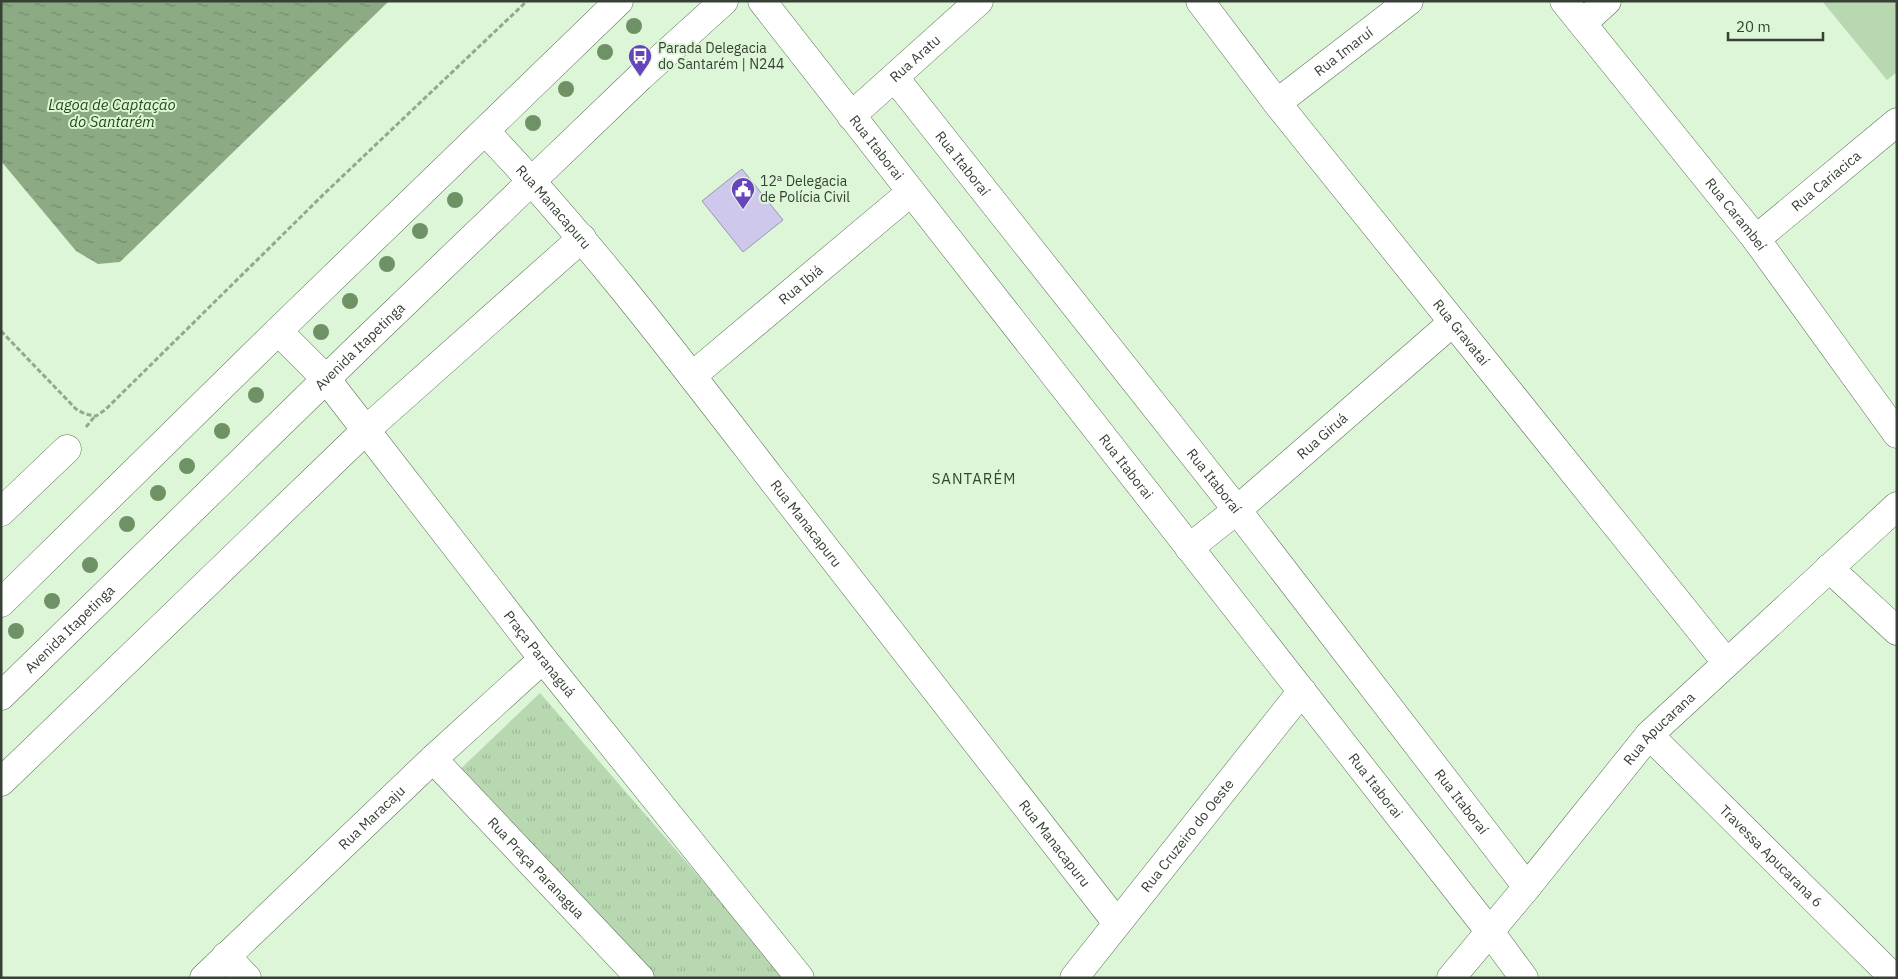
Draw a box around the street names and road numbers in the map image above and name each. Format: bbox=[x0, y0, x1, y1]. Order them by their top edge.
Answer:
street label: Rua Imaruí bbox=[1310, 23, 1377, 80]
street label: Rua Aratu bbox=[886, 31, 944, 86]
street label: Rua Itaborai bbox=[846, 111, 908, 184]
street label: Rua Itaboraí bbox=[931, 127, 994, 200]
street label: Rua Cariacica bbox=[1788, 146, 1865, 215]
street label: Rua Manacapuru bbox=[512, 161, 595, 253]
street label: Rua Carambeí bbox=[1701, 174, 1771, 255]
street label: Rua Ibiá bbox=[775, 261, 827, 308]
street label: Rua Gravataí bbox=[1429, 296, 1494, 370]
street label: Avenida Itapetinga bbox=[311, 298, 409, 394]
street label: Rua Giruá bbox=[1293, 409, 1352, 463]
street label: Rua Itaborai bbox=[1095, 430, 1157, 503]
street label: Rua Itaboraí bbox=[1183, 445, 1246, 517]
street label: Rua Manacapuru bbox=[767, 476, 846, 571]
street label: Avenida Itapetinga bbox=[21, 581, 119, 677]
street label: Praça Paranaguá bbox=[500, 607, 580, 701]
street label: Rua Apucarana bbox=[1619, 688, 1699, 769]
street label: Rua Itaborai bbox=[1344, 749, 1407, 822]
street label: Rua Itaboraí bbox=[1431, 765, 1493, 838]
street label: Rua Cruzeiro do Oeste bbox=[1137, 775, 1238, 896]
street label: Rua Maracaju bbox=[335, 782, 409, 854]
street label: Rua Manacapuru bbox=[1015, 796, 1094, 891]
street label: Travessa Apucarana 6 bbox=[1716, 801, 1826, 911]
street label: Rua Praça Paranagua bbox=[484, 813, 589, 923]

